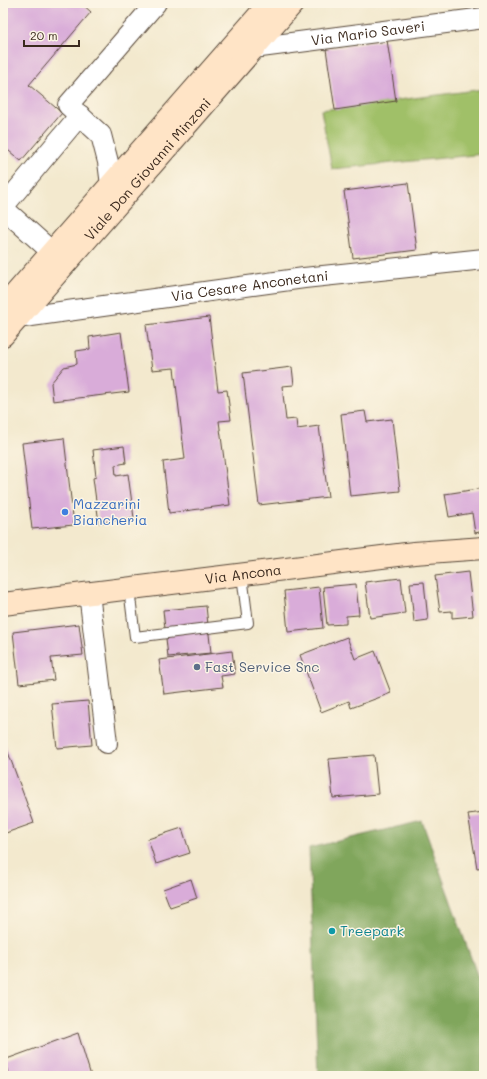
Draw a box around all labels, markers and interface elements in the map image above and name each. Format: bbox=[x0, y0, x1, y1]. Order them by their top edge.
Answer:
street label: Via Mario Saveri bbox=[310, 16, 426, 49]
scale bar bbox=[24, 22, 79, 48]
text: 20 m bbox=[30, 27, 58, 43]
street label: Viale Don Giovanni Minzoni bbox=[80, 94, 215, 244]
street label: Via Cesare Anconetani bbox=[170, 265, 329, 305]
place label: Mazzarini Biancheria bbox=[73, 494, 147, 529]
marker: Mazzarini Biancheria bbox=[60, 507, 70, 517]
street label: Via Ancona bbox=[204, 560, 282, 588]
place label: Fast Service Snc bbox=[205, 657, 320, 676]
marker: Fast Service Snc bbox=[192, 662, 202, 672]
place label: Treepark bbox=[340, 921, 404, 940]
marker: Treepark bbox=[327, 926, 337, 936]

